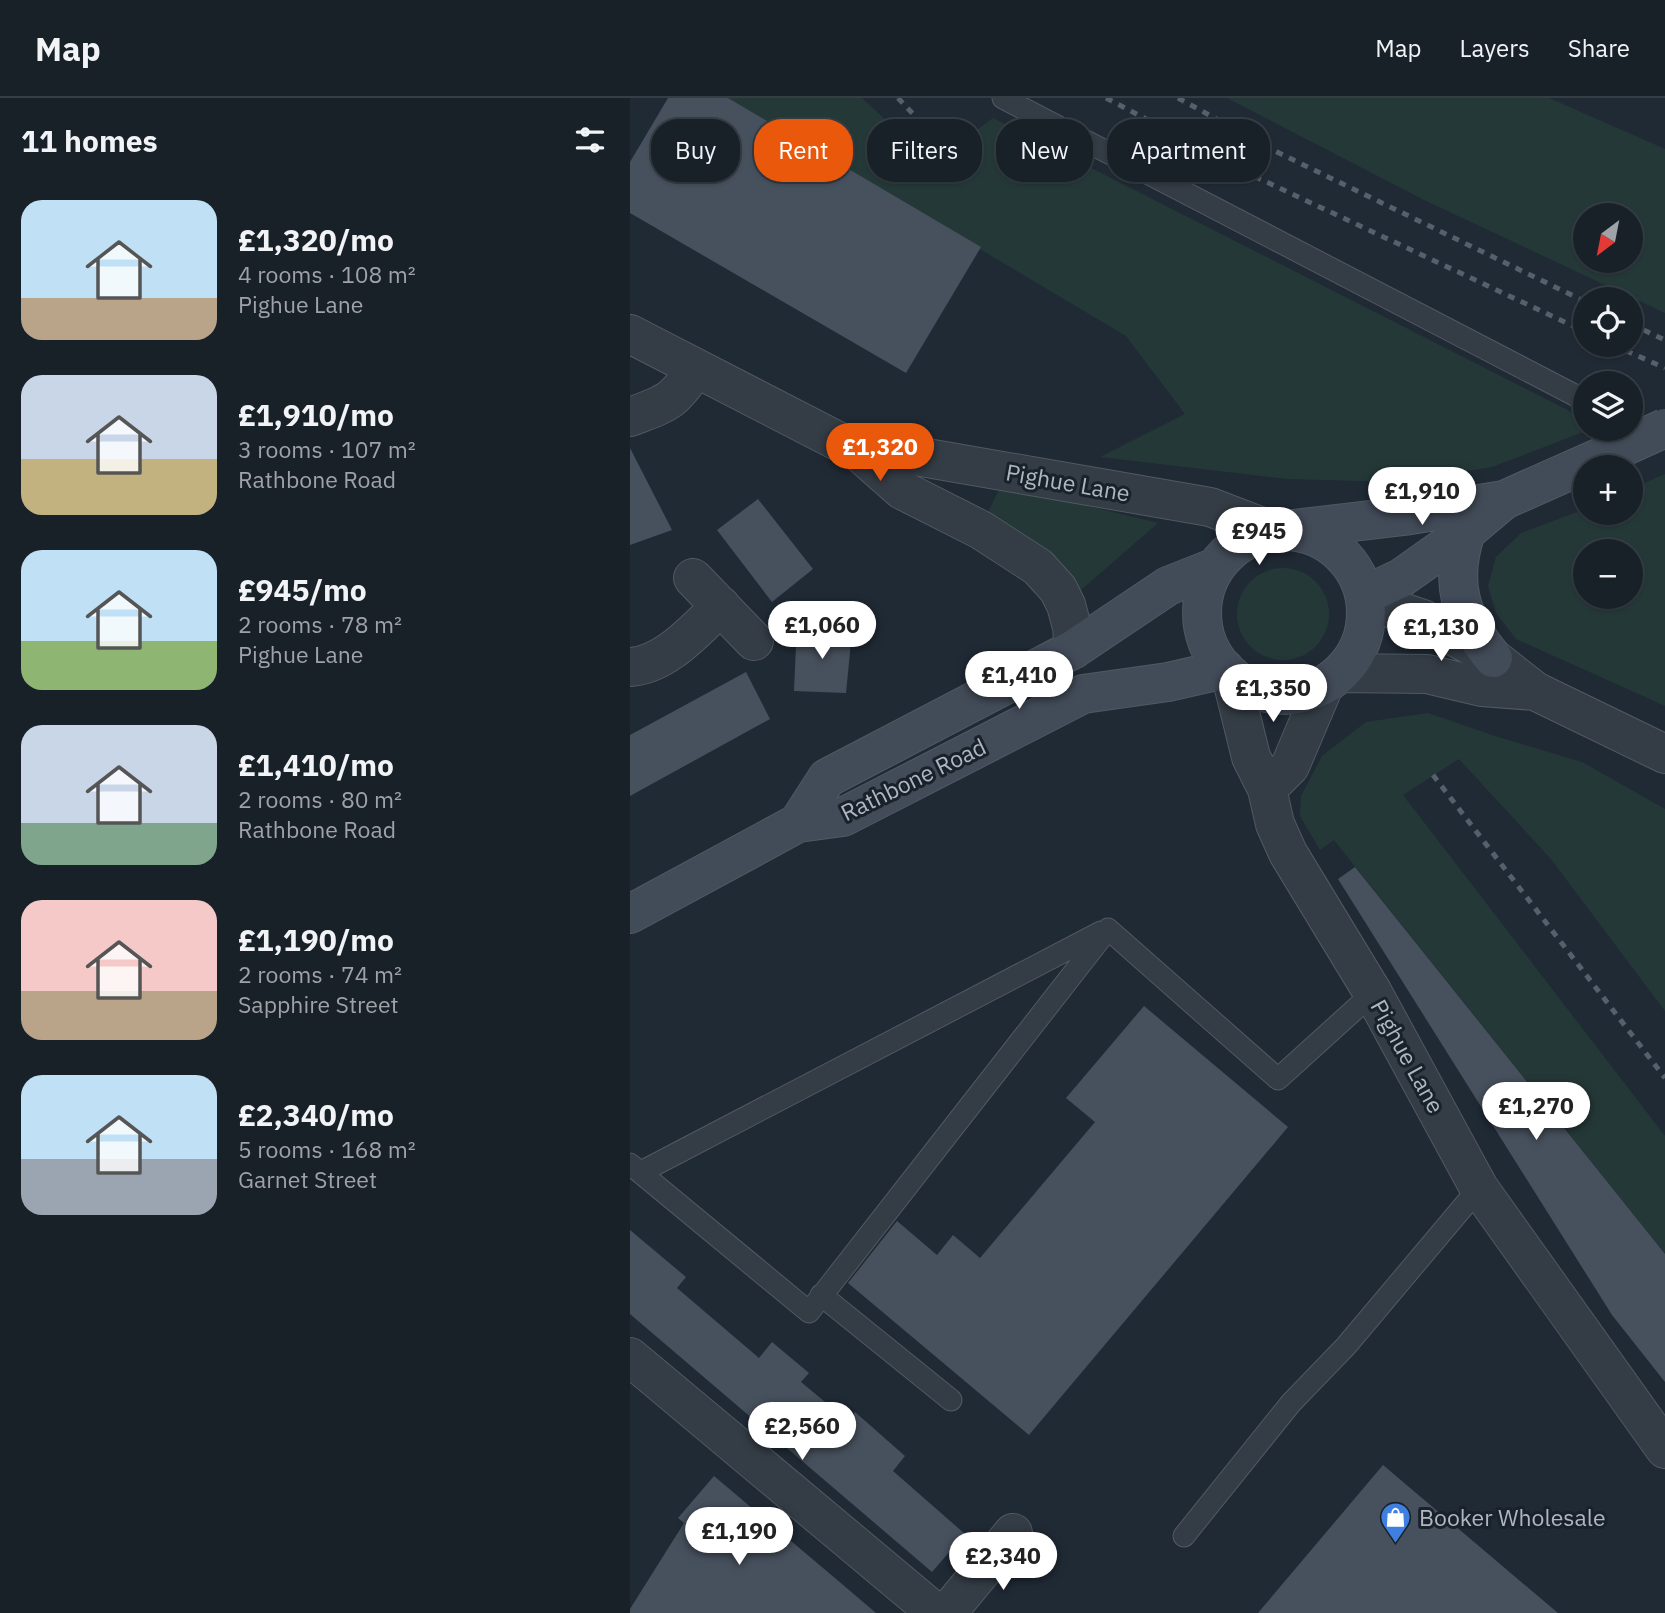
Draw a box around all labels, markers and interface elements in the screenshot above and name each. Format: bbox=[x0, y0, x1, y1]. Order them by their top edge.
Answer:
text: Map bbox=[35, 27, 101, 70]
text: Map bbox=[1375, 32, 1422, 64]
text: Layers bbox=[1460, 32, 1530, 64]
text: Share bbox=[1568, 32, 1630, 64]
chip: Buy bbox=[651, 119, 740, 182]
chip: Rent bbox=[754, 119, 853, 182]
chip: Filters bbox=[867, 119, 982, 182]
chip: New bbox=[996, 119, 1093, 182]
chip: Apartment bbox=[1107, 119, 1270, 182]
text: 11 homes bbox=[21, 121, 158, 160]
icon: filters bbox=[571, 121, 609, 159]
north arrow bbox=[1573, 203, 1643, 273]
map controls bbox=[1573, 203, 1643, 609]
text: £1,320/mo bbox=[238, 220, 394, 259]
icon: home bbox=[77, 228, 161, 312]
text: 4 rooms · 108 m² bbox=[238, 259, 416, 289]
button: locate bbox=[1573, 287, 1643, 357]
text: Pighue Lane bbox=[238, 289, 364, 319]
button: layers bbox=[1573, 371, 1643, 441]
text: £1,910/mo bbox=[238, 395, 394, 434]
icon: home bbox=[77, 403, 161, 487]
pin: £1,320 bbox=[823, 424, 937, 483]
text: £1,320 bbox=[842, 431, 918, 461]
text: 3 rooms · 107 m² bbox=[238, 434, 416, 464]
button: + bbox=[1573, 455, 1643, 525]
street label: Pighue Lane bbox=[1004, 456, 1132, 508]
text: Rathbone Road bbox=[238, 464, 396, 494]
pin: £1,910 bbox=[1365, 468, 1479, 527]
text: £1,910 bbox=[1384, 475, 1460, 505]
pin: £945 bbox=[1218, 508, 1300, 567]
text: £945 bbox=[1232, 515, 1286, 545]
button: − bbox=[1573, 539, 1643, 609]
text: £945/mo bbox=[238, 570, 367, 609]
icon: home bbox=[77, 578, 161, 662]
pin: £1,060 bbox=[765, 602, 879, 661]
pin: £1,130 bbox=[1384, 603, 1498, 663]
text: 2 rooms · 78 m² bbox=[238, 609, 402, 639]
text: £1,060 bbox=[784, 609, 860, 639]
text: £1,130 bbox=[1403, 611, 1479, 641]
text: Pighue Lane bbox=[238, 639, 364, 669]
pin: £1,410 bbox=[962, 652, 1076, 711]
text: £1,410 bbox=[981, 659, 1057, 689]
pin: £1,350 bbox=[1216, 664, 1330, 724]
text: £1,350 bbox=[1235, 672, 1311, 702]
street label: Rathbone Road bbox=[835, 731, 991, 827]
text: £1,410/mo bbox=[238, 745, 394, 784]
icon: home bbox=[77, 753, 161, 837]
text: 2 rooms · 80 m² bbox=[238, 784, 402, 814]
text: Rathbone Road bbox=[238, 814, 396, 844]
text: £1,190/mo bbox=[238, 920, 394, 959]
icon: home bbox=[77, 928, 161, 1012]
text: 2 rooms · 74 m² bbox=[238, 959, 402, 989]
text: Sapphire Street bbox=[238, 989, 399, 1019]
street label: Pighue Lane bbox=[1364, 994, 1452, 1118]
pin: £1,270 bbox=[1479, 1082, 1593, 1142]
text: £1,270 bbox=[1498, 1090, 1574, 1120]
text: £2,340/mo bbox=[238, 1095, 394, 1134]
icon: home bbox=[77, 1103, 161, 1187]
text: 5 rooms · 168 m² bbox=[238, 1134, 416, 1164]
text: Garnet Street bbox=[238, 1164, 377, 1194]
pin: £2,560 bbox=[745, 1402, 859, 1462]
text: £2,560 bbox=[764, 1410, 840, 1440]
shop icon: Booker Wholesale bbox=[1379, 1500, 1413, 1544]
place label: Booker Wholesale bbox=[1419, 1502, 1606, 1532]
pin: £1,190 bbox=[682, 1508, 796, 1567]
text: £1,190 bbox=[701, 1515, 777, 1545]
pin: £2,340 bbox=[946, 1532, 1060, 1592]
text: £2,340 bbox=[965, 1540, 1041, 1570]

